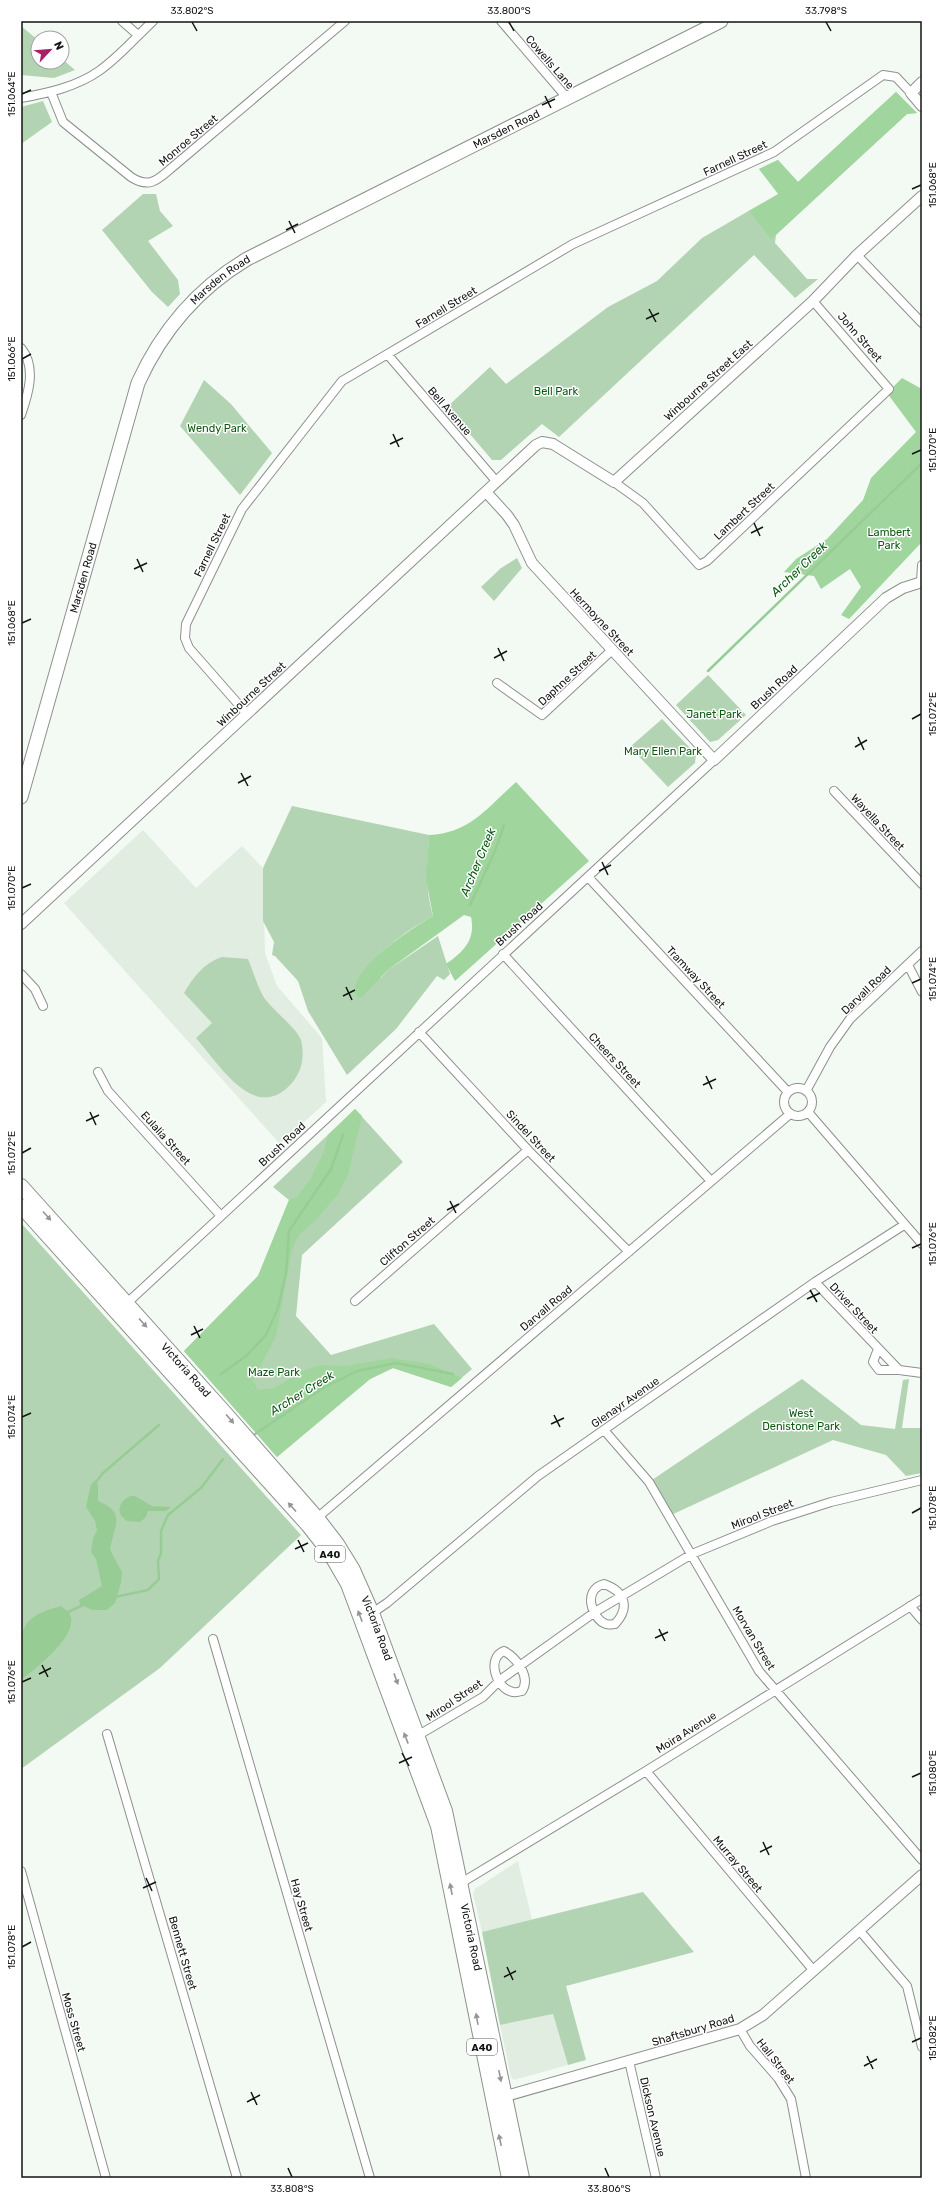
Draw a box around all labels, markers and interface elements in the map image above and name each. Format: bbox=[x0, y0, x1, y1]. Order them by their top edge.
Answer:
text: 33.802°S bbox=[170, 5, 214, 17]
text: 33.800°S bbox=[487, 5, 531, 17]
text: 33.798°S bbox=[805, 5, 847, 17]
north arrow bbox=[30, 30, 70, 70]
street label: Cowells Lane bbox=[523, 33, 577, 92]
text: N bbox=[51, 39, 66, 52]
text: 151.064°E bbox=[6, 71, 18, 117]
street label: Marsden Road bbox=[471, 107, 542, 151]
street label: Monroe Street bbox=[156, 112, 221, 169]
street label: Farnell Street bbox=[701, 138, 770, 179]
text: 151.068°E bbox=[927, 162, 939, 208]
street label: Marsden Road bbox=[188, 253, 253, 307]
street label: Farnell Street bbox=[413, 284, 480, 331]
street label: John Street bbox=[835, 310, 885, 365]
text: 151.066°E bbox=[6, 336, 18, 382]
street label: Winbourne Street East bbox=[661, 337, 756, 423]
street label: Bell Avenue bbox=[425, 384, 474, 438]
park label: Bell Park bbox=[534, 385, 579, 398]
park label: Wendy Park bbox=[187, 422, 247, 435]
text: 151.070°E bbox=[927, 428, 939, 472]
street label: Lambert Street bbox=[711, 480, 778, 543]
street label: Farnell Street bbox=[191, 511, 234, 579]
park label: Lambert Park bbox=[867, 526, 911, 552]
water label: Archer Creek bbox=[767, 538, 831, 600]
street label: Marsden Road bbox=[67, 541, 100, 615]
street label: Hermoyne Street bbox=[567, 586, 637, 659]
text: 151.068°E bbox=[6, 600, 18, 646]
street label: Daphne Street bbox=[536, 648, 599, 708]
street label: Winbourne Street bbox=[214, 659, 289, 730]
street label: Brush Road bbox=[748, 662, 800, 712]
text: 151.072°E bbox=[927, 692, 939, 736]
park label: Janet Park bbox=[686, 708, 742, 721]
park label: Mary Ellen Park bbox=[624, 745, 702, 758]
street label: Wayella Street bbox=[848, 791, 908, 854]
water label: Archer Creek bbox=[457, 825, 499, 899]
text: 151.070°E bbox=[6, 866, 18, 910]
street label: Brush Road bbox=[493, 900, 546, 949]
street label: Tramway Street bbox=[664, 944, 728, 1012]
text: 151.074°E bbox=[927, 957, 939, 1001]
street label: Darvall Road bbox=[839, 963, 894, 1017]
street label: Cheers Street bbox=[586, 1030, 644, 1091]
street label: Sindel Street bbox=[503, 1108, 558, 1165]
street label: Eulalia Street bbox=[138, 1109, 194, 1168]
street label: Brush Road bbox=[256, 1119, 308, 1169]
text: 151.072°E bbox=[6, 1131, 18, 1175]
one-way arrow bbox=[42, 1210, 51, 1221]
street label: Clifton Street bbox=[377, 1213, 438, 1269]
text: 151.076°E bbox=[927, 1222, 939, 1266]
street label: Driver Street bbox=[827, 1280, 881, 1337]
street label: Darvall Road bbox=[518, 1283, 575, 1334]
one-way arrow bbox=[138, 1318, 148, 1328]
street label: Victoria Road bbox=[158, 1340, 213, 1400]
park label: Maze Park bbox=[248, 1366, 300, 1379]
water label: Archer Creek bbox=[267, 1367, 337, 1419]
street label: Glenayr Avenue bbox=[589, 1374, 662, 1431]
text: 151.074°E bbox=[6, 1395, 18, 1439]
park label: West Denistone Park bbox=[762, 1407, 840, 1433]
one-way arrow bbox=[226, 1414, 235, 1424]
text: 151.078°E bbox=[927, 1486, 939, 1530]
street label: Mirool Street bbox=[729, 1496, 796, 1532]
one-way arrow bbox=[287, 1502, 296, 1512]
road number: A40 bbox=[315, 1546, 345, 1562]
street label: Victoria Road bbox=[358, 1594, 395, 1662]
street label: Morvan Street bbox=[729, 1604, 778, 1673]
one-way arrow bbox=[357, 1609, 363, 1621]
text: 151.076°E bbox=[6, 1660, 18, 1704]
one-way arrow bbox=[393, 1673, 399, 1685]
street label: Mirool Street bbox=[424, 1676, 486, 1724]
street label: Moira Avenue bbox=[654, 1709, 719, 1756]
one-way arrow bbox=[402, 1731, 408, 1743]
text: 151.080°E bbox=[927, 1750, 939, 1796]
street label: Murray Street bbox=[710, 1833, 765, 1896]
street label: Hay Street bbox=[288, 1877, 315, 1934]
one-way arrow bbox=[448, 1882, 454, 1895]
street label: Victoria Road bbox=[458, 1902, 484, 1972]
street label: Bennett Street bbox=[166, 1915, 199, 1992]
text: 151.078°E bbox=[6, 1925, 18, 1969]
street label: Moss Street bbox=[59, 1991, 88, 2054]
street label: Shaftsbury Road bbox=[650, 2012, 736, 2049]
one-way arrow bbox=[474, 2013, 480, 2025]
text: 151.082°E bbox=[927, 2015, 939, 2061]
street label: Hall Street bbox=[754, 2036, 798, 2087]
road number: A40 bbox=[467, 2039, 497, 2055]
one-way arrow bbox=[497, 2070, 503, 2082]
street label: Dickson Avenue bbox=[637, 2076, 668, 2158]
one-way arrow bbox=[497, 2134, 503, 2146]
text: 33.808°S bbox=[270, 2183, 314, 2195]
text: 33.806°S bbox=[587, 2183, 631, 2195]

